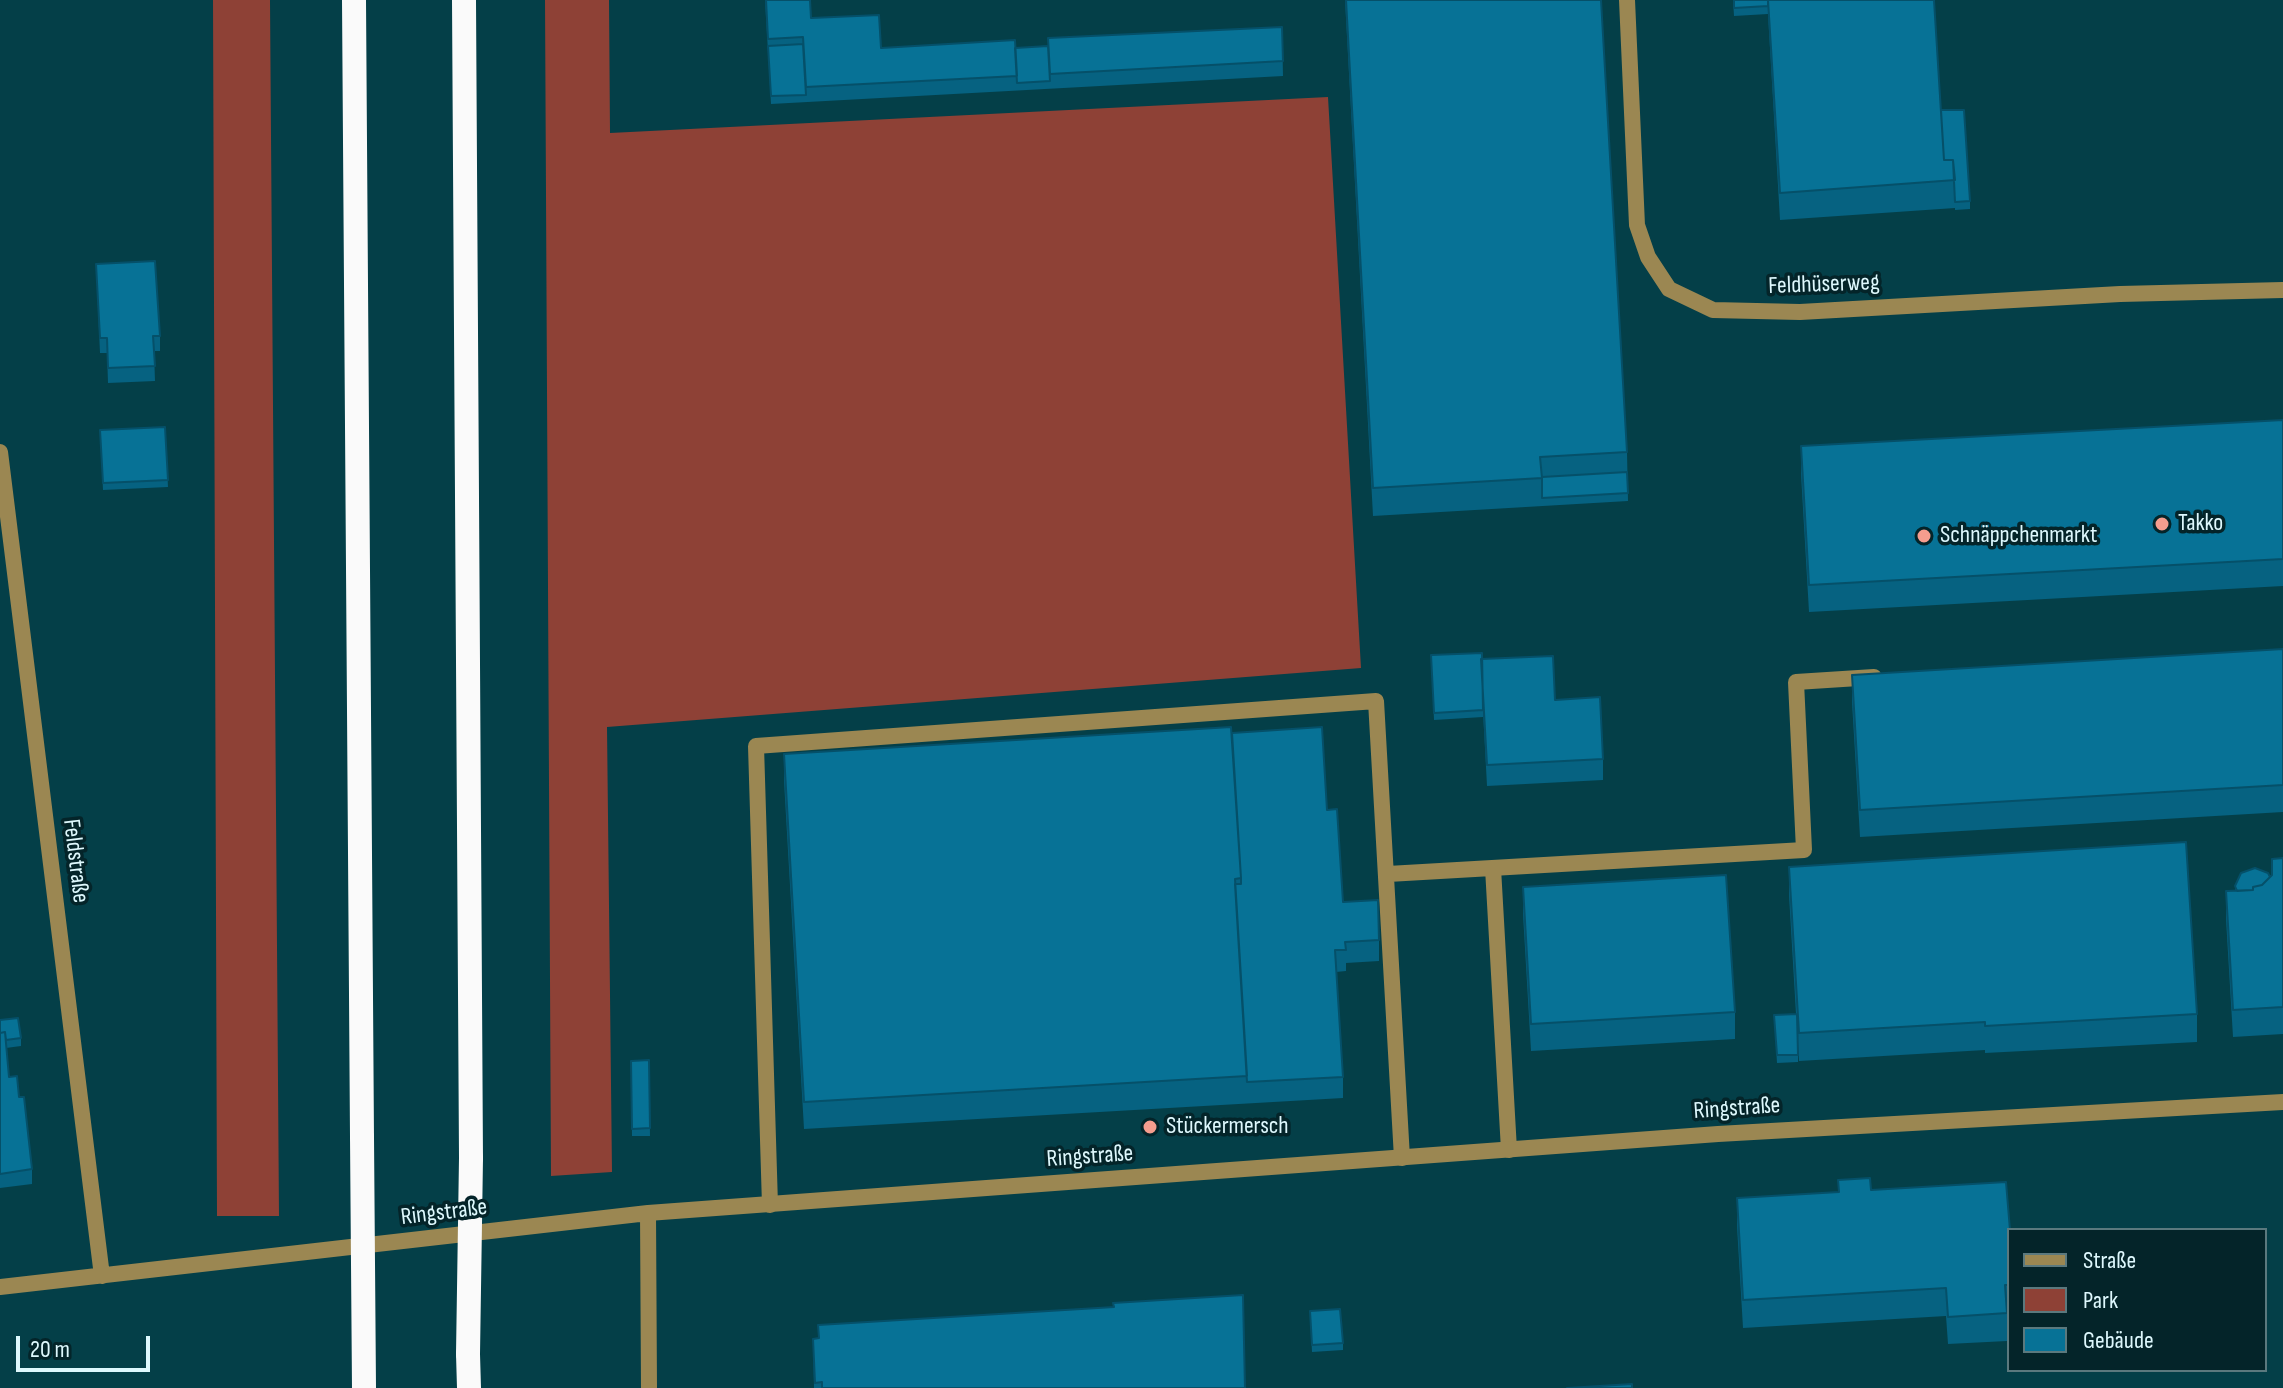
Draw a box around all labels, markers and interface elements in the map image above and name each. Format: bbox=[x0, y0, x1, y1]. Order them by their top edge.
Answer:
street label: Feldhüserweg bbox=[1768, 269, 1880, 301]
place label: Takko bbox=[2178, 510, 2223, 538]
marker: Takko bbox=[2153, 515, 2171, 533]
place label: Schnäppchenmarkt bbox=[1940, 522, 2097, 550]
marker: Schnäppchenmarkt bbox=[1915, 527, 1933, 545]
street label: Feldstraße bbox=[56, 817, 94, 905]
street label: Ringstraße bbox=[1693, 1092, 1781, 1126]
place label: Stückermersch bbox=[1166, 1113, 1289, 1141]
marker: Stückermersch bbox=[1141, 1118, 1159, 1136]
street label: Ringstraße bbox=[1046, 1140, 1134, 1174]
street label: Ringstraße bbox=[399, 1193, 489, 1233]
legend bbox=[2007, 1228, 2267, 1372]
text: Straße bbox=[2083, 1246, 2136, 1275]
text: Park bbox=[2083, 1286, 2118, 1315]
scale bar bbox=[20, 1320, 154, 1370]
text: Gebäude bbox=[2083, 1326, 2154, 1355]
text: 20 m bbox=[30, 1335, 70, 1364]

